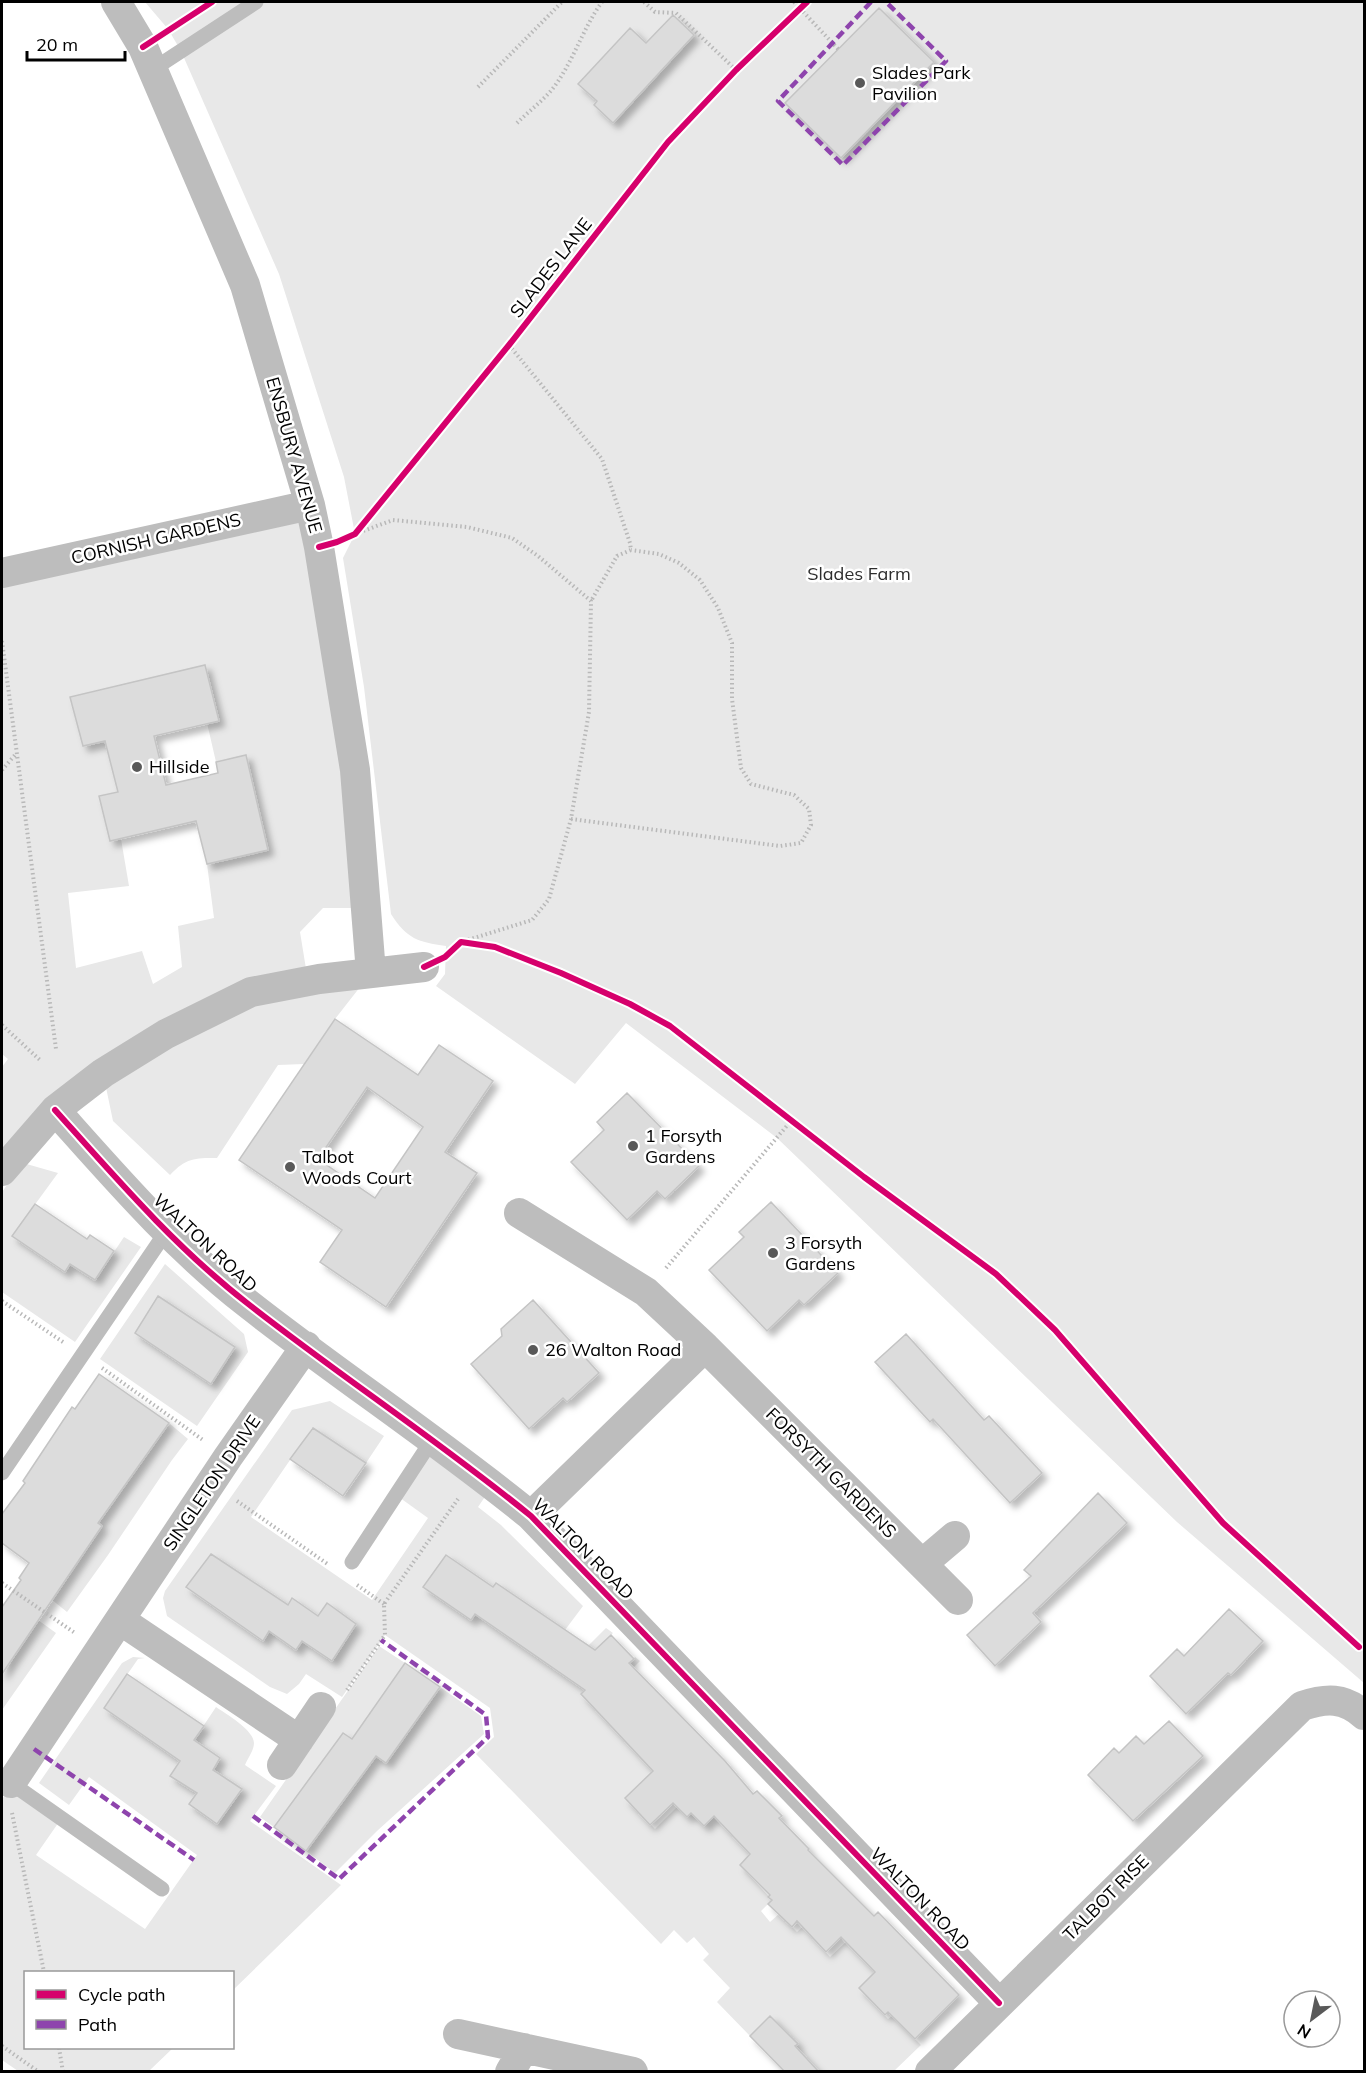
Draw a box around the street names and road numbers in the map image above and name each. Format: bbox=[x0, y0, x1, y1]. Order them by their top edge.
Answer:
street label: SLADES LANE bbox=[504, 213, 597, 322]
street label: ENSBURY AVENUE bbox=[261, 374, 328, 535]
street label: CORNISH GARDENS bbox=[69, 508, 243, 569]
street label: WALTON ROAD bbox=[148, 1188, 262, 1297]
street label: FORSYTH GARDENS bbox=[761, 1403, 901, 1543]
street label: SINGLETON DRIVE bbox=[158, 1411, 265, 1555]
street label: WALTON ROAD bbox=[528, 1493, 639, 1604]
street label: WALTON ROAD bbox=[865, 1842, 975, 1955]
street label: TALBOT RISE bbox=[1058, 1850, 1154, 1946]

